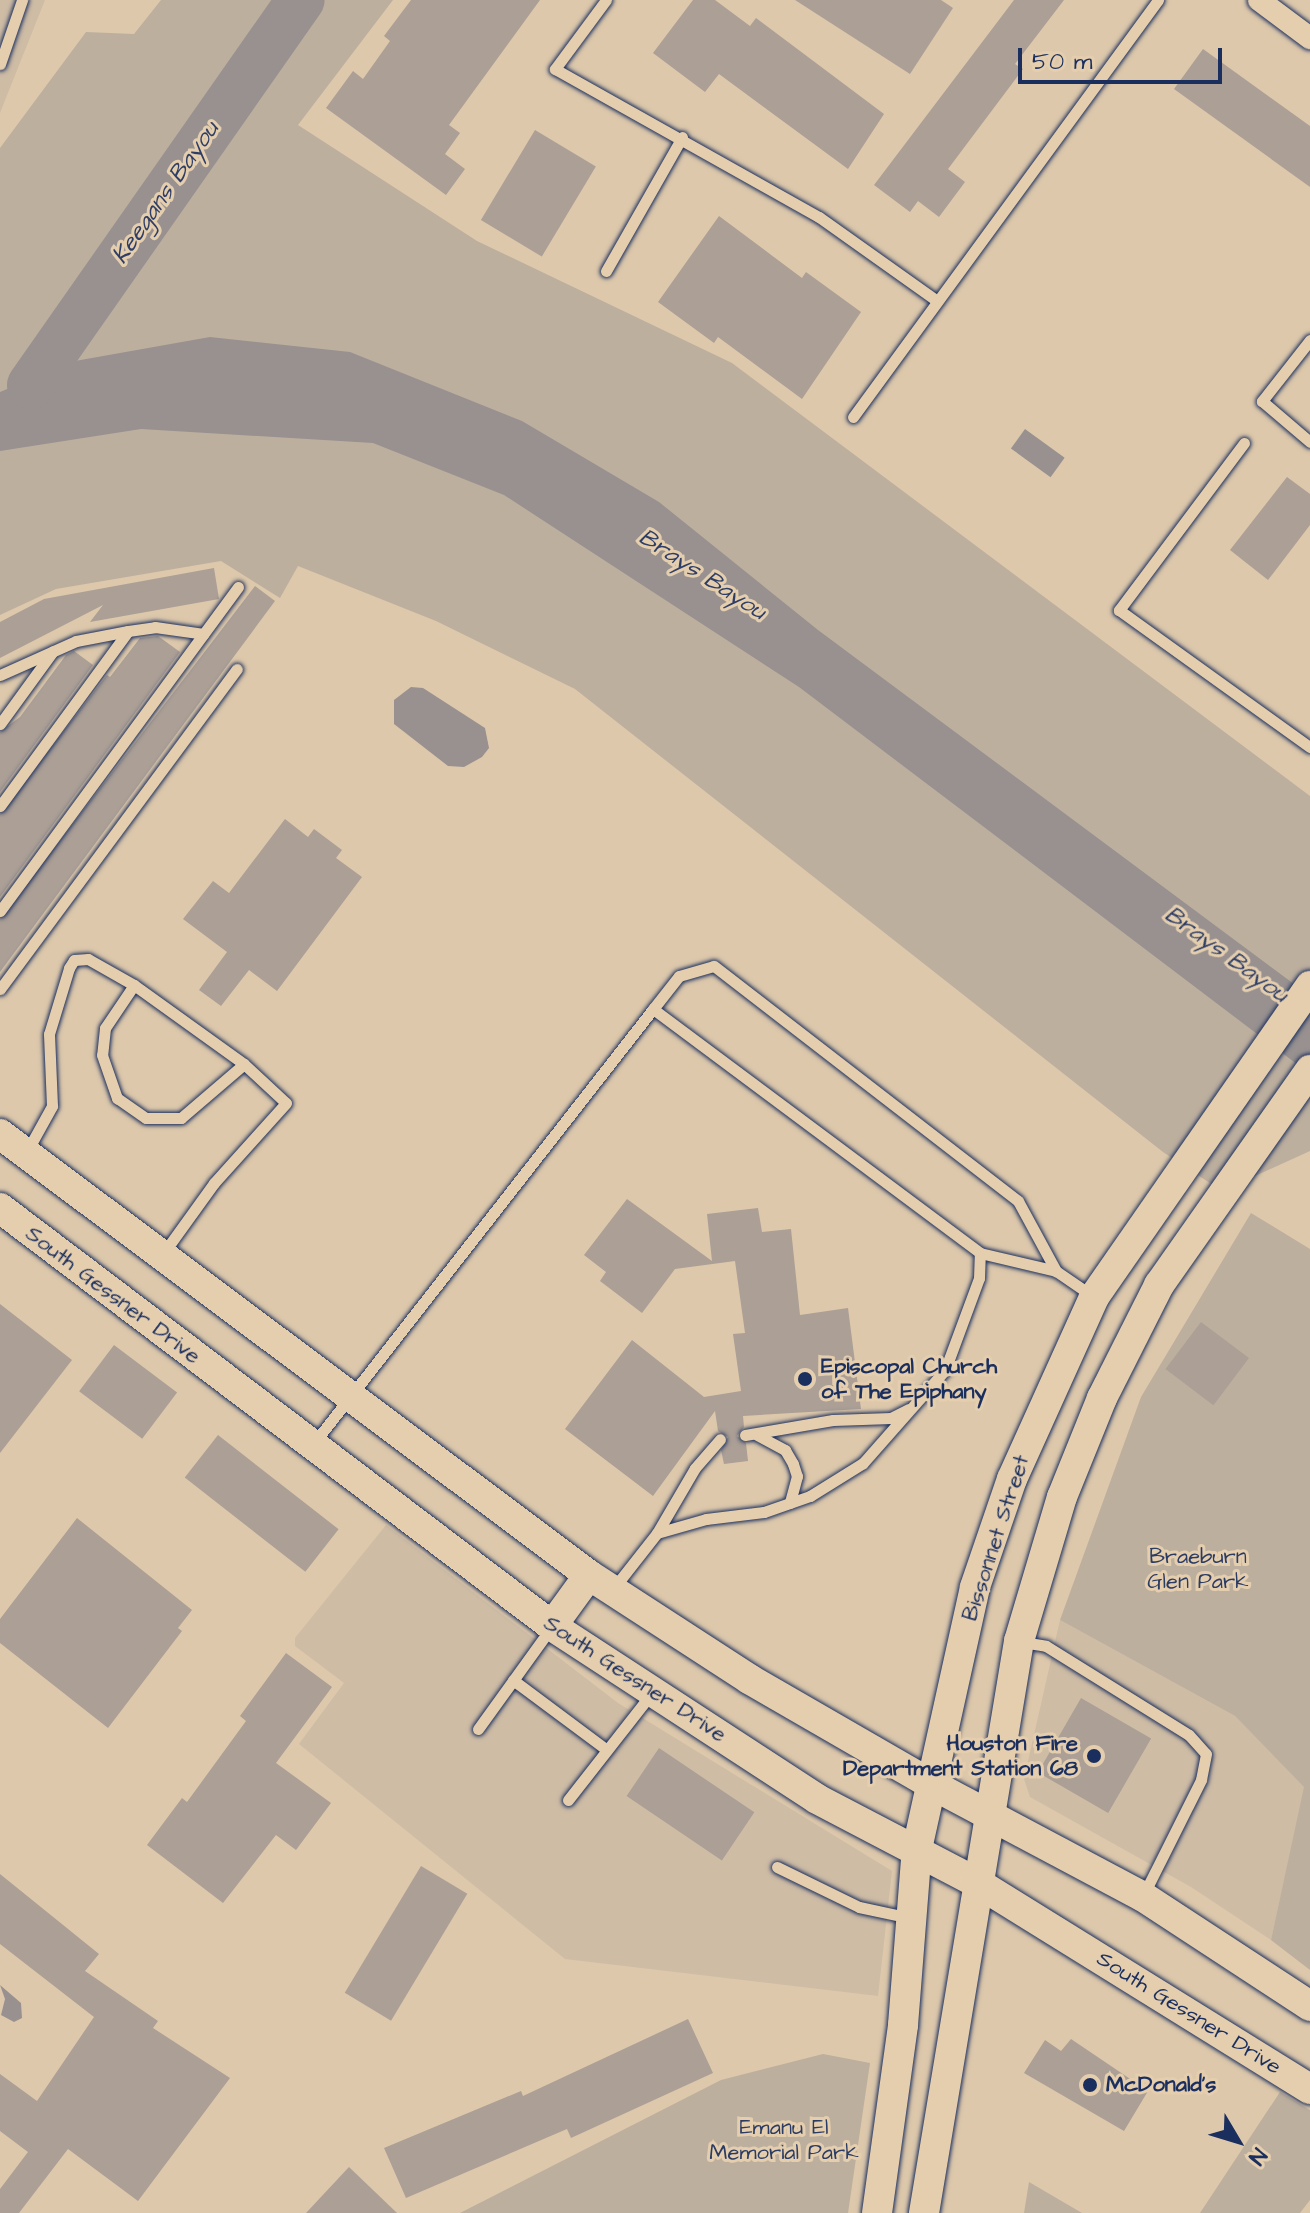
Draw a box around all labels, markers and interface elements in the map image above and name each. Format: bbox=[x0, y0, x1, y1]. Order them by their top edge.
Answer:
scale bar bbox=[1022, 32, 1226, 82]
text: 50 m bbox=[1032, 45, 1092, 79]
water label: Keegans Bayou bbox=[106, 116, 226, 270]
water label: Brays Bayou bbox=[633, 523, 771, 627]
water label: Brays Bayou bbox=[1159, 901, 1293, 1009]
street label: South Gessner Drive bbox=[20, 1221, 206, 1369]
place label: Episcopal Church of The Epiphany bbox=[821, 1353, 997, 1404]
marker: Episcopal Church of The Epiphany bbox=[796, 1370, 814, 1388]
street label: Bissonnet Street bbox=[957, 1452, 1035, 1624]
park label: Braeburn Glen Park bbox=[1147, 1543, 1249, 1594]
street label: South Gessner Drive bbox=[539, 1610, 731, 1748]
place label: Houston Fire Department Station 68 bbox=[843, 1730, 1078, 1782]
marker: Houston Fire Department Station 68 bbox=[1085, 1747, 1103, 1765]
street label: South Gessner Drive bbox=[1092, 1946, 1286, 2080]
place label: McDonald's bbox=[1106, 2072, 1216, 2098]
marker: McDonald's bbox=[1081, 2076, 1099, 2094]
north arrow bbox=[1198, 2101, 1278, 2181]
park label: Emanu El Memorial Park bbox=[709, 2114, 859, 2166]
text: N bbox=[1241, 2141, 1274, 2171]

